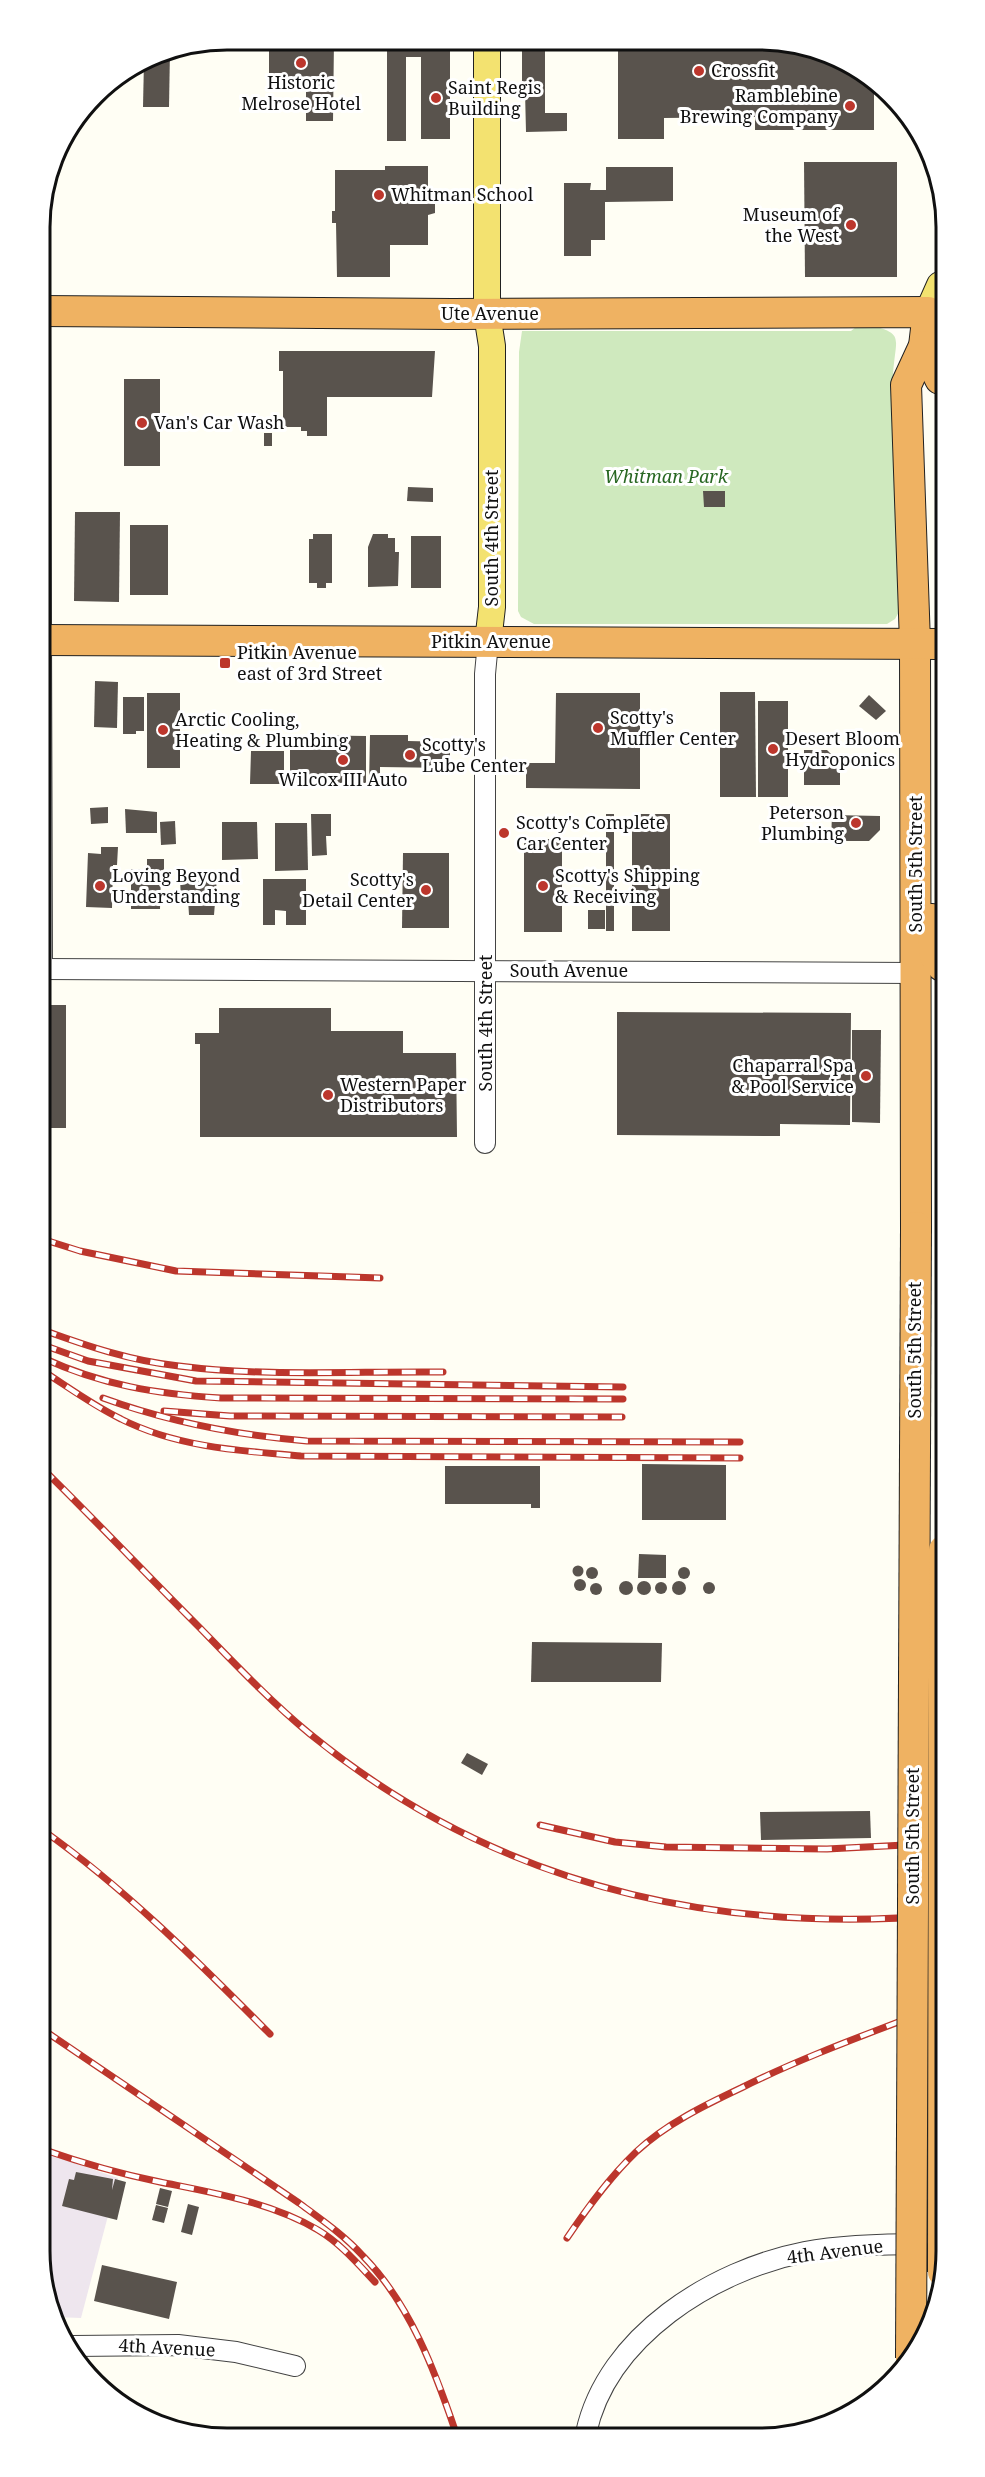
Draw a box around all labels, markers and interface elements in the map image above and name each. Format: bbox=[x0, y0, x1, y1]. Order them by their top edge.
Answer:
marker: Historic Melrose Hotel bbox=[294, 56, 308, 70]
place label: Crossfit bbox=[711, 58, 775, 82]
marker: Crossfit bbox=[692, 64, 706, 78]
place label: Historic Melrose Hotel bbox=[241, 70, 361, 115]
place label: Saint Regis Building bbox=[448, 75, 541, 120]
place label: Ramblebine Brewing Company bbox=[680, 83, 839, 128]
marker: Saint Regis Building bbox=[429, 91, 443, 105]
marker: Ramblebine Brewing Company bbox=[843, 99, 857, 113]
place label: Whitman School bbox=[391, 182, 534, 206]
marker: Whitman School bbox=[372, 188, 386, 202]
place label: Museum of the West bbox=[743, 202, 840, 247]
marker: Museum of the West bbox=[844, 218, 858, 232]
street label: Ute Avenue bbox=[441, 301, 539, 325]
place label: Van's Car Wash bbox=[154, 410, 284, 434]
marker: Van's Car Wash bbox=[135, 416, 149, 430]
park label: Whitman Park bbox=[604, 464, 729, 488]
street label: South 4th Street bbox=[479, 470, 503, 606]
street label: Pitkin Avenue bbox=[431, 629, 551, 653]
place label: Pitkin Avenue east of 3rd Street bbox=[237, 640, 382, 685]
marker: Pitkin Avenue east of 3rd Street bbox=[218, 656, 232, 670]
place label: Scotty's Muffler Center bbox=[610, 705, 736, 750]
place label: Arctic Cooling, Heating & Plumbing bbox=[175, 707, 348, 752]
marker: Scotty's Muffler Center bbox=[591, 721, 605, 735]
marker: Arctic Cooling, Heating & Plumbing bbox=[156, 723, 170, 737]
place label: Desert Bloom Hydroponics bbox=[785, 726, 900, 771]
place label: Scotty's Lube Center bbox=[422, 732, 527, 777]
marker: Desert Bloom Hydroponics bbox=[766, 742, 780, 756]
marker: Scotty's Lube Center bbox=[403, 748, 417, 762]
marker: Wilcox III Auto bbox=[336, 753, 350, 767]
place label: Wilcox III Auto bbox=[278, 767, 408, 791]
street label: South 5th Street bbox=[903, 796, 927, 932]
place label: Peterson Plumbing bbox=[761, 800, 844, 845]
place label: Scotty's Complete Car Center bbox=[516, 810, 665, 855]
marker: Peterson Plumbing bbox=[849, 816, 863, 830]
marker: Scotty's Complete Car Center bbox=[497, 826, 511, 840]
place label: Loving Beyond Understanding bbox=[112, 863, 240, 908]
place label: Scotty's Shipping & Receiving bbox=[555, 863, 700, 908]
place label: Scotty's Detail Center bbox=[302, 867, 415, 912]
marker: Loving Beyond Understanding bbox=[93, 879, 107, 893]
marker: Scotty's Shipping & Receiving bbox=[536, 879, 550, 893]
marker: Scotty's Detail Center bbox=[419, 883, 433, 897]
street label: South 4th Street bbox=[473, 955, 497, 1091]
street label: South Avenue bbox=[510, 958, 628, 982]
place label: Chaparral Spa & Pool Service bbox=[731, 1053, 854, 1098]
marker: Chaparral Spa & Pool Service bbox=[859, 1069, 873, 1083]
place label: Western Paper Distributors bbox=[340, 1072, 467, 1117]
marker: Western Paper Distributors bbox=[321, 1088, 335, 1102]
street label: South 5th Street bbox=[902, 1282, 926, 1418]
street label: South 5th Street bbox=[900, 1768, 924, 1904]
street label: 4th Avenue bbox=[785, 2233, 884, 2269]
street label: 4th Avenue bbox=[118, 2332, 216, 2362]

